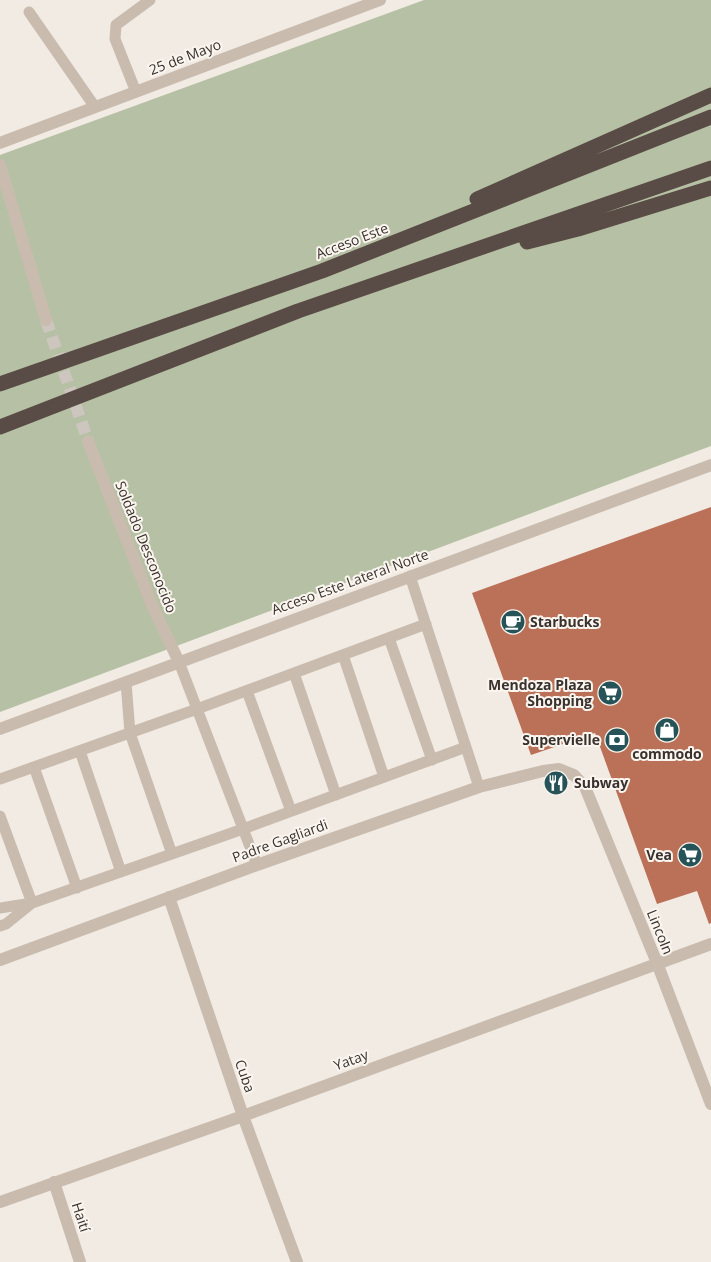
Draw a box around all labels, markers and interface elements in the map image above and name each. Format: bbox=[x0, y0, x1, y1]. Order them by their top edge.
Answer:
street label: 25 de Mayo bbox=[146, 34, 223, 79]
street label: Acceso Este bbox=[313, 218, 391, 263]
street label: Soldado Desconocido bbox=[111, 478, 182, 616]
street label: Acceso Este Lateral Norte bbox=[269, 544, 431, 619]
cafe icon: Starbucks bbox=[500, 609, 526, 635]
place label: Starbucks bbox=[530, 612, 600, 631]
place label: Mendoza Plaza Shopping bbox=[488, 675, 592, 710]
supermarket icon: Mendoza Plaza Shopping bbox=[597, 680, 623, 706]
shop icon: commodo bbox=[654, 717, 680, 743]
bank icon: Supervielle bbox=[604, 727, 630, 753]
place label: Supervielle bbox=[522, 730, 600, 749]
place label: commodo bbox=[632, 744, 702, 763]
restaurant icon: Subway bbox=[543, 770, 569, 796]
place label: Subway bbox=[574, 773, 628, 792]
street label: Padre Gagliardi bbox=[229, 814, 330, 867]
supermarket icon: Vea bbox=[677, 842, 703, 868]
place label: Vea bbox=[646, 845, 672, 864]
street label: Lincoln bbox=[643, 907, 678, 957]
street label: Yatay bbox=[331, 1044, 372, 1075]
street label: Cuba bbox=[231, 1057, 260, 1095]
street label: Haití bbox=[68, 1200, 95, 1235]

